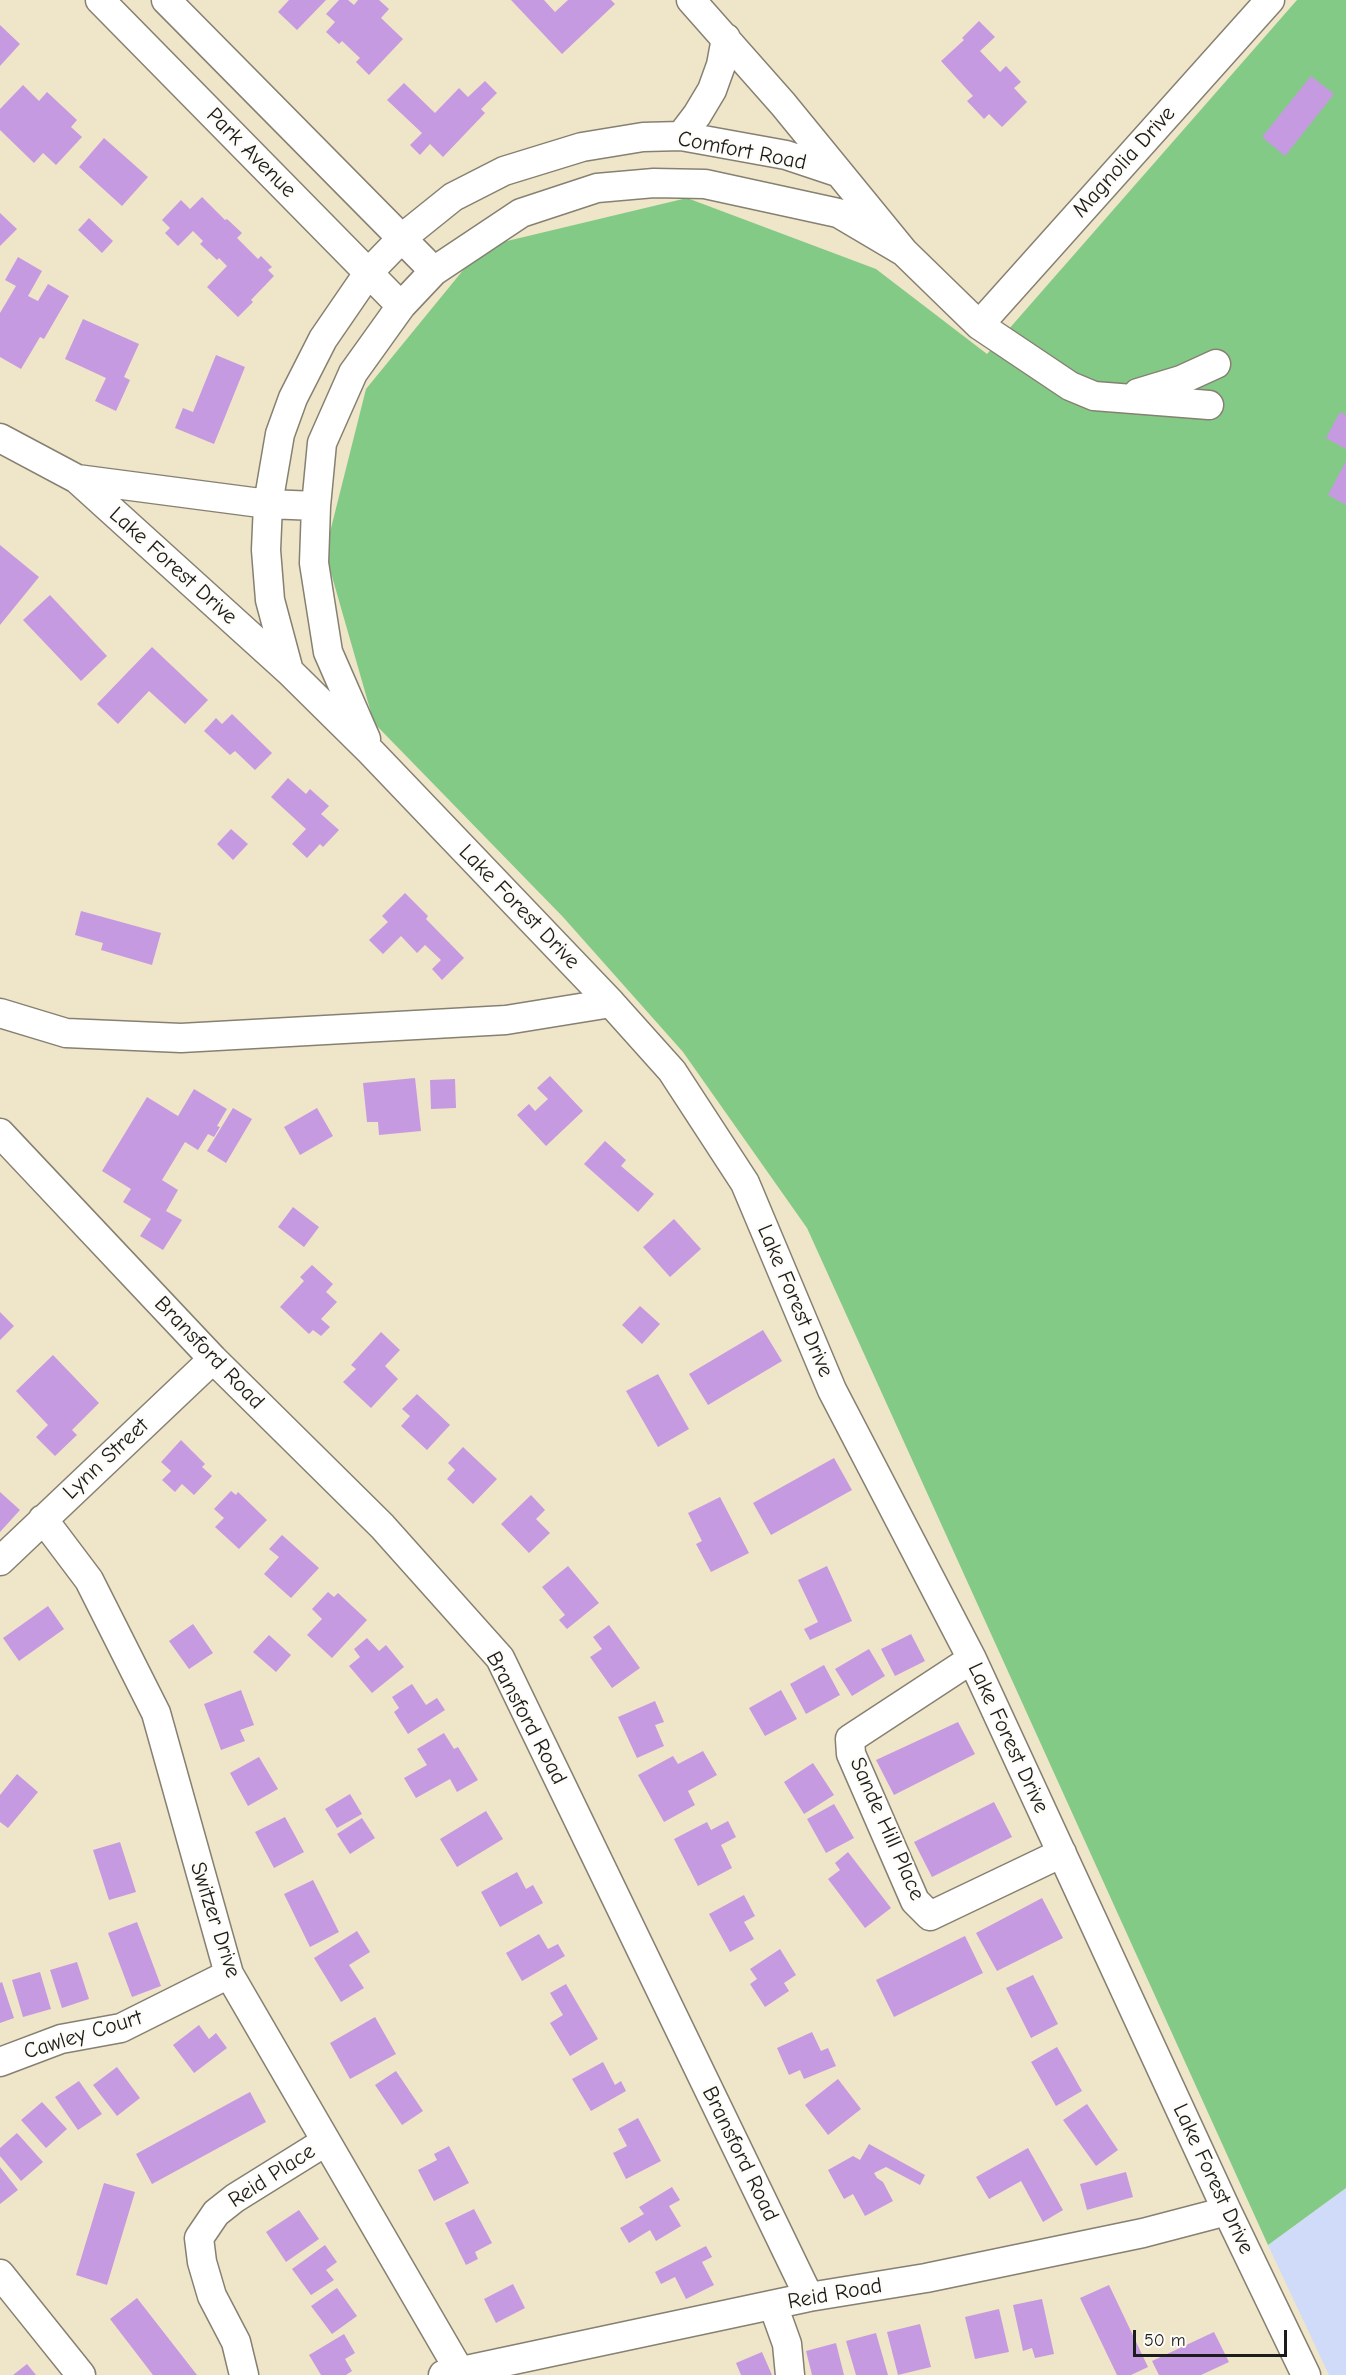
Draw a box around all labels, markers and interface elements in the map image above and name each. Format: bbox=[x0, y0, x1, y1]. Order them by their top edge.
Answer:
street label: Magnolia Drive bbox=[1067, 101, 1181, 223]
street label: Park Avenue bbox=[200, 102, 302, 204]
street label: Comfort Road bbox=[675, 126, 809, 176]
street label: Lake Forest Drive bbox=[104, 502, 242, 630]
street label: Lake Forest Drive bbox=[453, 839, 585, 975]
street label: Lake Forest Drive bbox=[751, 1221, 839, 1381]
street label: Bransford Road bbox=[149, 1291, 269, 1415]
street label: Lynn Street bbox=[58, 1413, 154, 1505]
street label: Bransford Road bbox=[480, 1647, 572, 1789]
street label: Lake Forest Drive bbox=[962, 1659, 1054, 1817]
street label: Sande Hill Place bbox=[844, 1753, 930, 1905]
street label: Switzer Drive bbox=[184, 1859, 246, 1981]
street label: Cawley Court bbox=[21, 2004, 145, 2066]
street label: Bransford Road bbox=[696, 2082, 784, 2226]
street label: Lake Forest Drive bbox=[1167, 2100, 1259, 2258]
street label: Reid Place bbox=[224, 2138, 320, 2214]
street label: Reid Road bbox=[786, 2273, 884, 2315]
scale bar bbox=[1136, 2318, 1290, 2356]
text: 50 m bbox=[1144, 2330, 1186, 2351]

